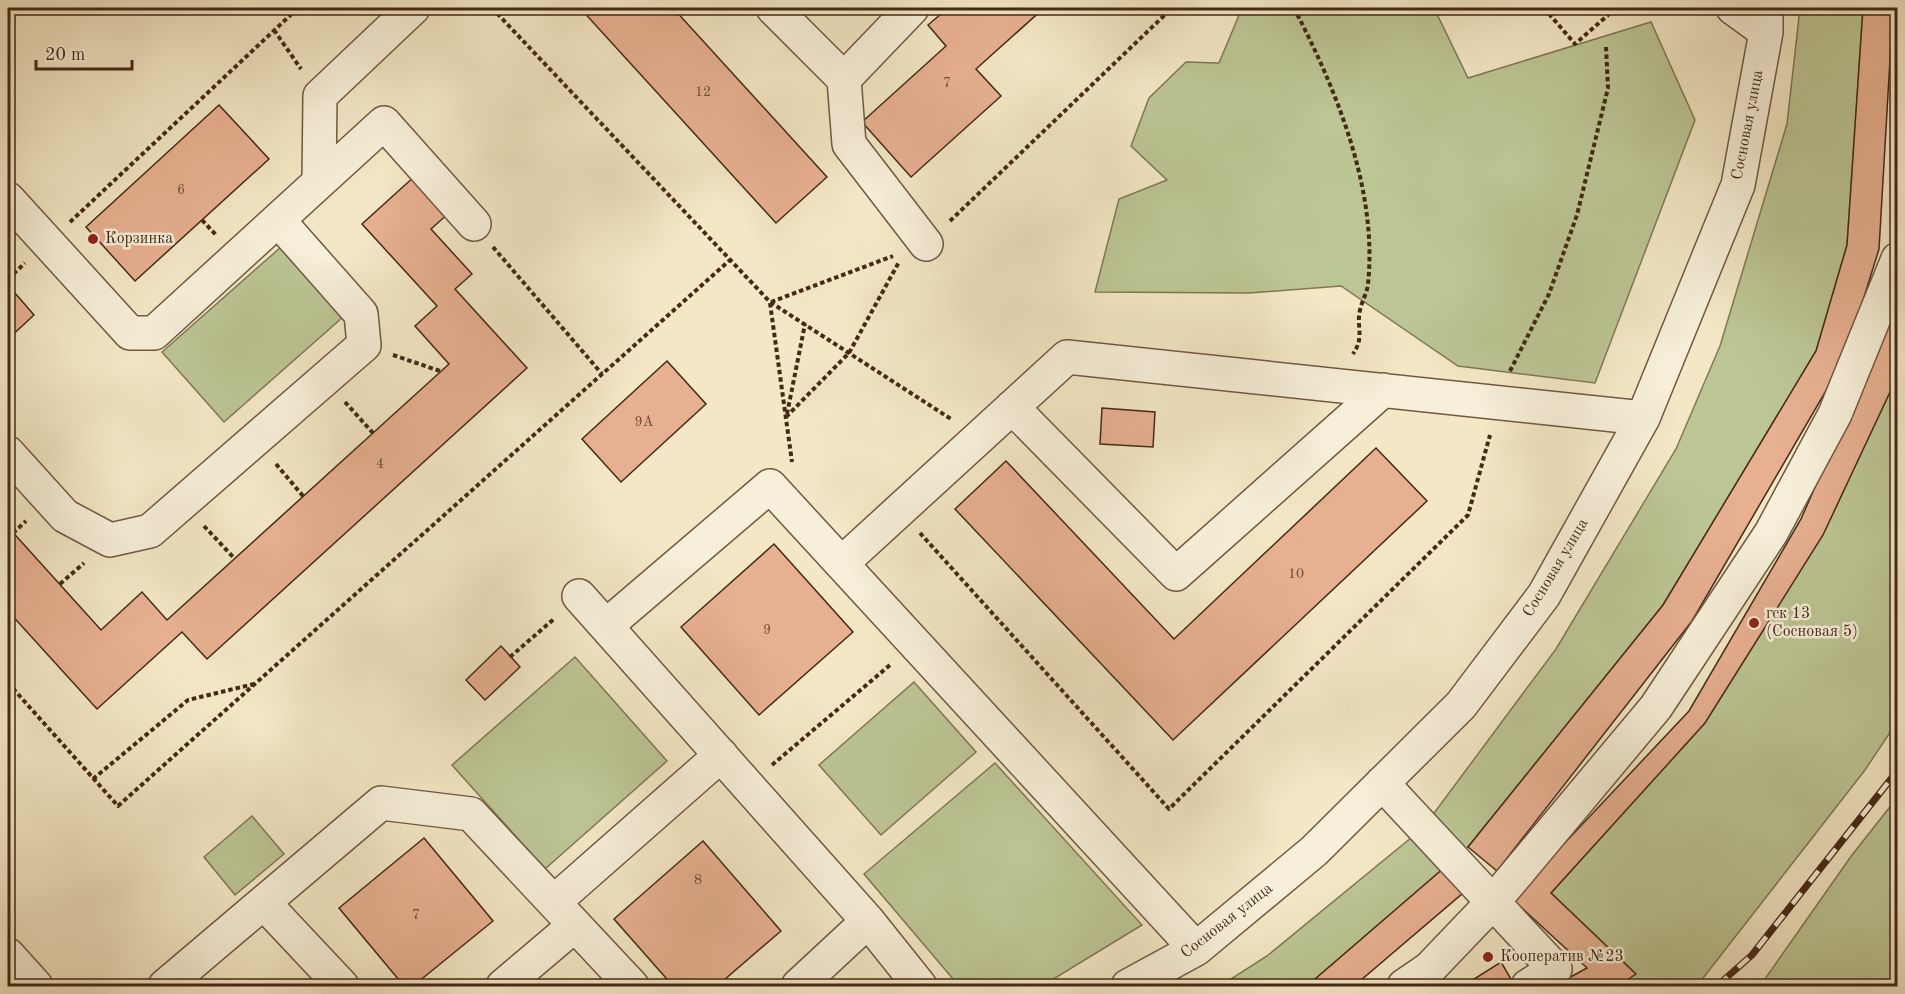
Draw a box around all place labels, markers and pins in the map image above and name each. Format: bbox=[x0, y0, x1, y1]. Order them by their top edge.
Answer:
place label: Корзинка bbox=[105, 231, 173, 247]
marker: Корзинка bbox=[86, 232, 100, 246]
place label: гск 13 (Сосновая 5) bbox=[1766, 606, 1858, 640]
marker: гск 13 (Сосновая 5) bbox=[1747, 616, 1761, 630]
place label: Кооператив №23 bbox=[1500, 949, 1624, 965]
marker: Кооператив №23 bbox=[1481, 950, 1495, 964]

